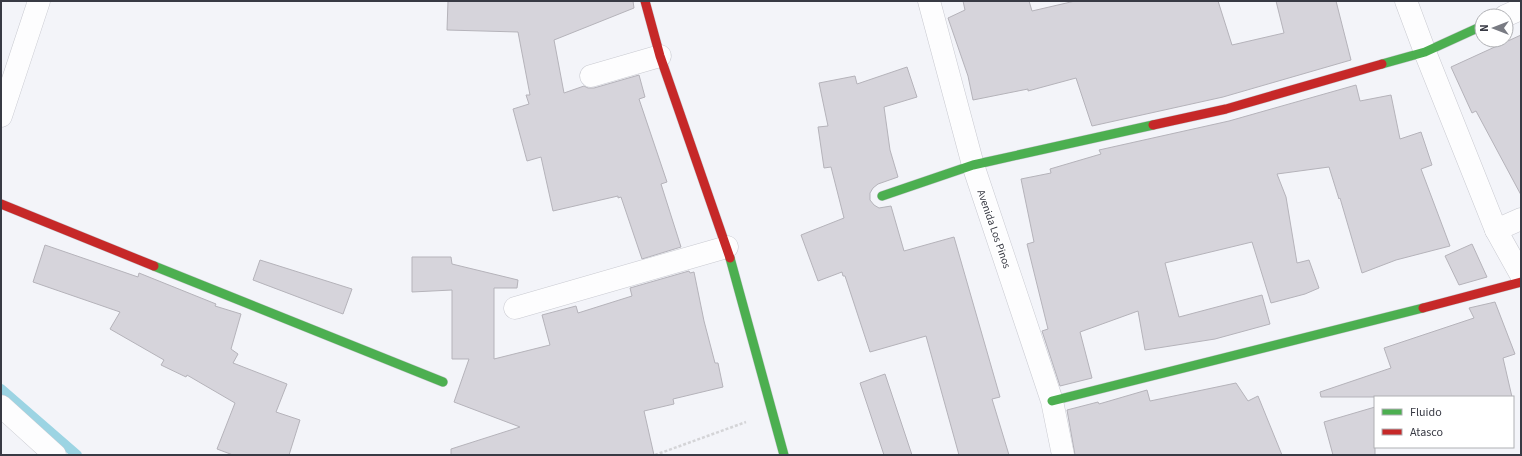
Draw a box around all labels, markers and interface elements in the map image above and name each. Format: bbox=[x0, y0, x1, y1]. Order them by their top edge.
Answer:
north arrow bbox=[1474, 8, 1514, 48]
text: N bbox=[1477, 24, 1492, 32]
street label: Avenida Los Pinos bbox=[973, 188, 1015, 271]
legend bbox=[1374, 396, 1514, 448]
text: Fluido bbox=[1410, 404, 1442, 421]
text: Atasco bbox=[1410, 424, 1443, 441]

